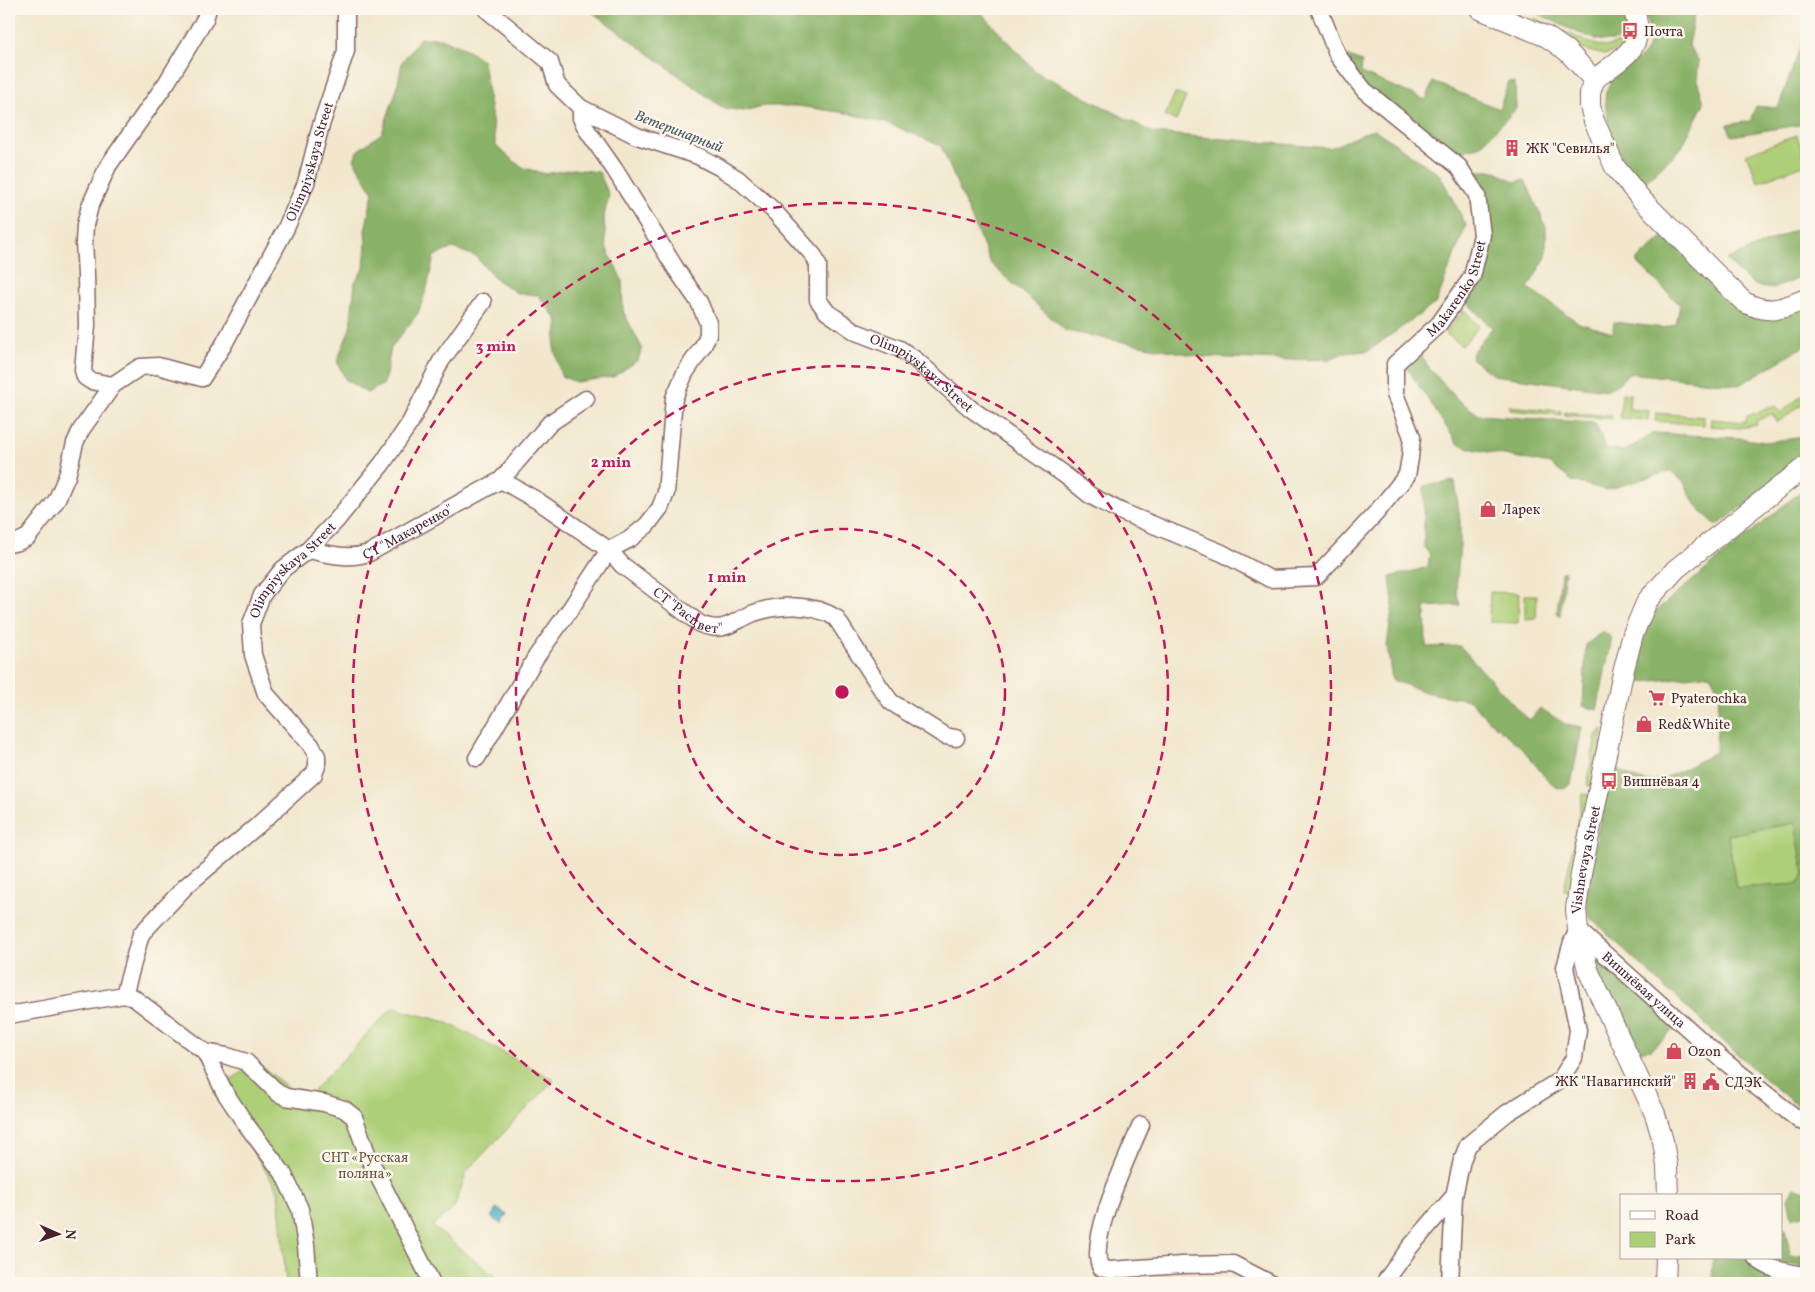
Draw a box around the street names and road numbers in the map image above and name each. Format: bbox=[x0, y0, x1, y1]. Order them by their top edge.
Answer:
street label: Olimpiyskaya Street bbox=[282, 100, 339, 225]
street label: Makarenko Street bbox=[1423, 238, 1491, 342]
street label: Olimpiyskaya Street bbox=[867, 330, 977, 418]
street label: СТ "Макаренко" bbox=[361, 500, 457, 565]
street label: Olimpiyskaya Street bbox=[246, 518, 341, 621]
street label: СТ "Расцвет" bbox=[648, 584, 725, 639]
street label: Vishnevaya Street bbox=[1568, 804, 1606, 915]
street label: Вишнёвая улица bbox=[1597, 948, 1689, 1033]

